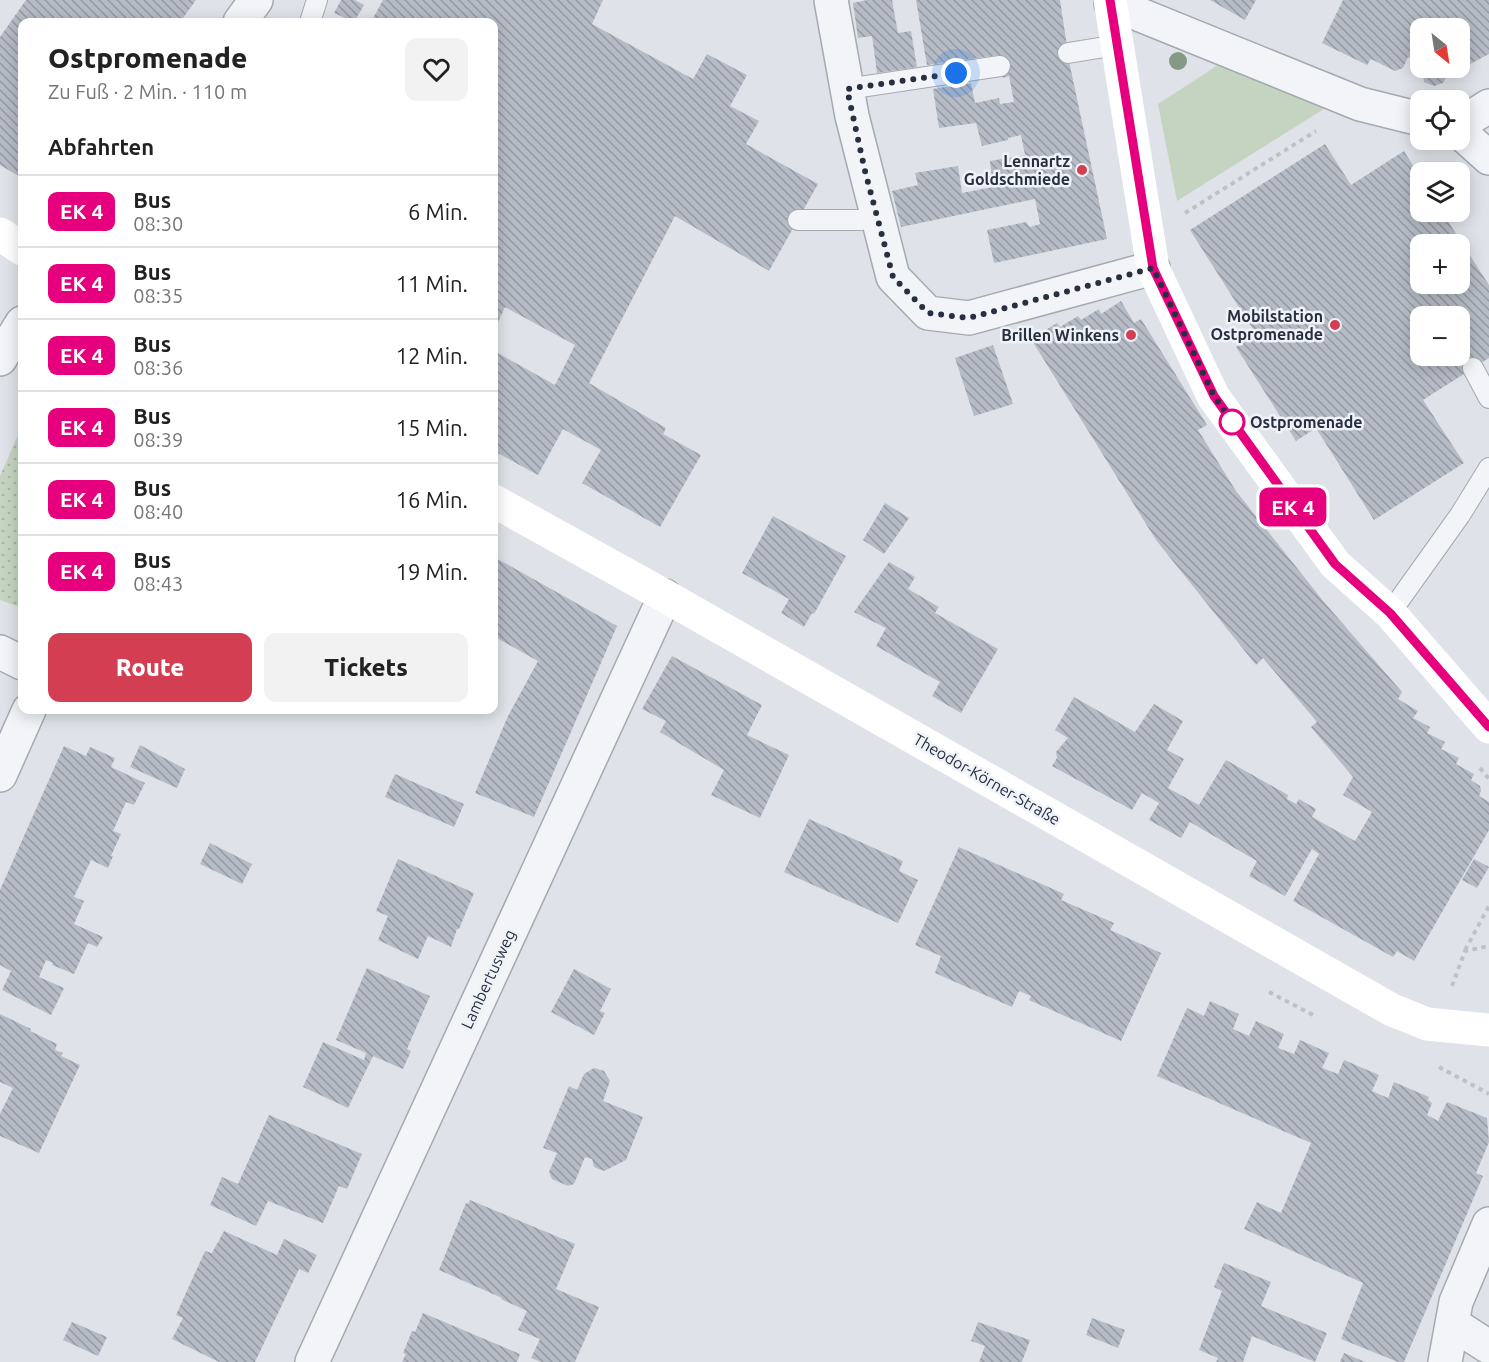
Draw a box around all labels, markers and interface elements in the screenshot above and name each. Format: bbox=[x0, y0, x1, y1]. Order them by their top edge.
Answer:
north arrow bbox=[1410, 18, 1470, 78]
map controls bbox=[1410, 18, 1470, 366]
button: heart bbox=[405, 38, 468, 101]
text: Ostpromenade bbox=[48, 42, 247, 73]
your location bbox=[941, 58, 971, 88]
text: Zu Fuß · 2 Min. · 110 m bbox=[48, 80, 247, 103]
button: locate bbox=[1410, 90, 1470, 150]
text: Abfahrten bbox=[48, 134, 154, 159]
place label: Lennartz Goldschmiede bbox=[964, 152, 1070, 188]
button: layers bbox=[1410, 162, 1470, 222]
marker: Lennartz Goldschmiede bbox=[1075, 163, 1089, 177]
text: Bus bbox=[133, 187, 171, 212]
text: EK 4 bbox=[60, 199, 103, 223]
text: 6 Min. bbox=[408, 199, 468, 224]
text: 08:30 bbox=[133, 212, 183, 235]
button: + bbox=[1410, 234, 1470, 294]
text: Bus bbox=[133, 259, 171, 284]
text: EK 4 bbox=[60, 271, 103, 295]
text: 11 Min. bbox=[396, 271, 468, 296]
text: 08:35 bbox=[133, 284, 183, 307]
button: − bbox=[1410, 306, 1470, 366]
place label: Mobilstation Ostpromenade bbox=[1210, 307, 1323, 343]
marker: Mobilstation Ostpromenade bbox=[1328, 318, 1342, 332]
place label: Brillen Winkens bbox=[1001, 326, 1119, 344]
marker: Brillen Winkens bbox=[1124, 328, 1138, 342]
text: Bus bbox=[133, 331, 171, 356]
text: EK 4 bbox=[60, 343, 103, 367]
text: 12 Min. bbox=[396, 343, 468, 368]
text: 08:36 bbox=[133, 356, 183, 379]
text: Bus bbox=[133, 403, 171, 428]
marker: Ostpromenade bbox=[1219, 409, 1245, 435]
place label: Ostpromenade bbox=[1250, 413, 1363, 431]
text: EK 4 bbox=[60, 415, 103, 439]
text: 15 Min. bbox=[396, 415, 468, 440]
text: 08:39 bbox=[133, 428, 183, 451]
text: Bus bbox=[133, 475, 171, 500]
text: EK 4 bbox=[60, 487, 103, 511]
text: 16 Min. bbox=[396, 487, 468, 512]
line badge: EK 4 bbox=[1251, 488, 1335, 526]
text: EK 4 bbox=[1271, 495, 1315, 519]
text: 08:40 bbox=[133, 500, 183, 523]
text: Bus bbox=[133, 547, 171, 572]
text: EK 4 bbox=[60, 559, 103, 583]
text: 19 Min. bbox=[396, 559, 468, 584]
text: 08:43 bbox=[133, 572, 183, 595]
button: Route bbox=[48, 633, 252, 702]
button: Tickets bbox=[264, 633, 468, 702]
street label: Theodor-Körner-Straße bbox=[911, 730, 1063, 828]
street label: Lambertusweg bbox=[457, 927, 519, 1031]

